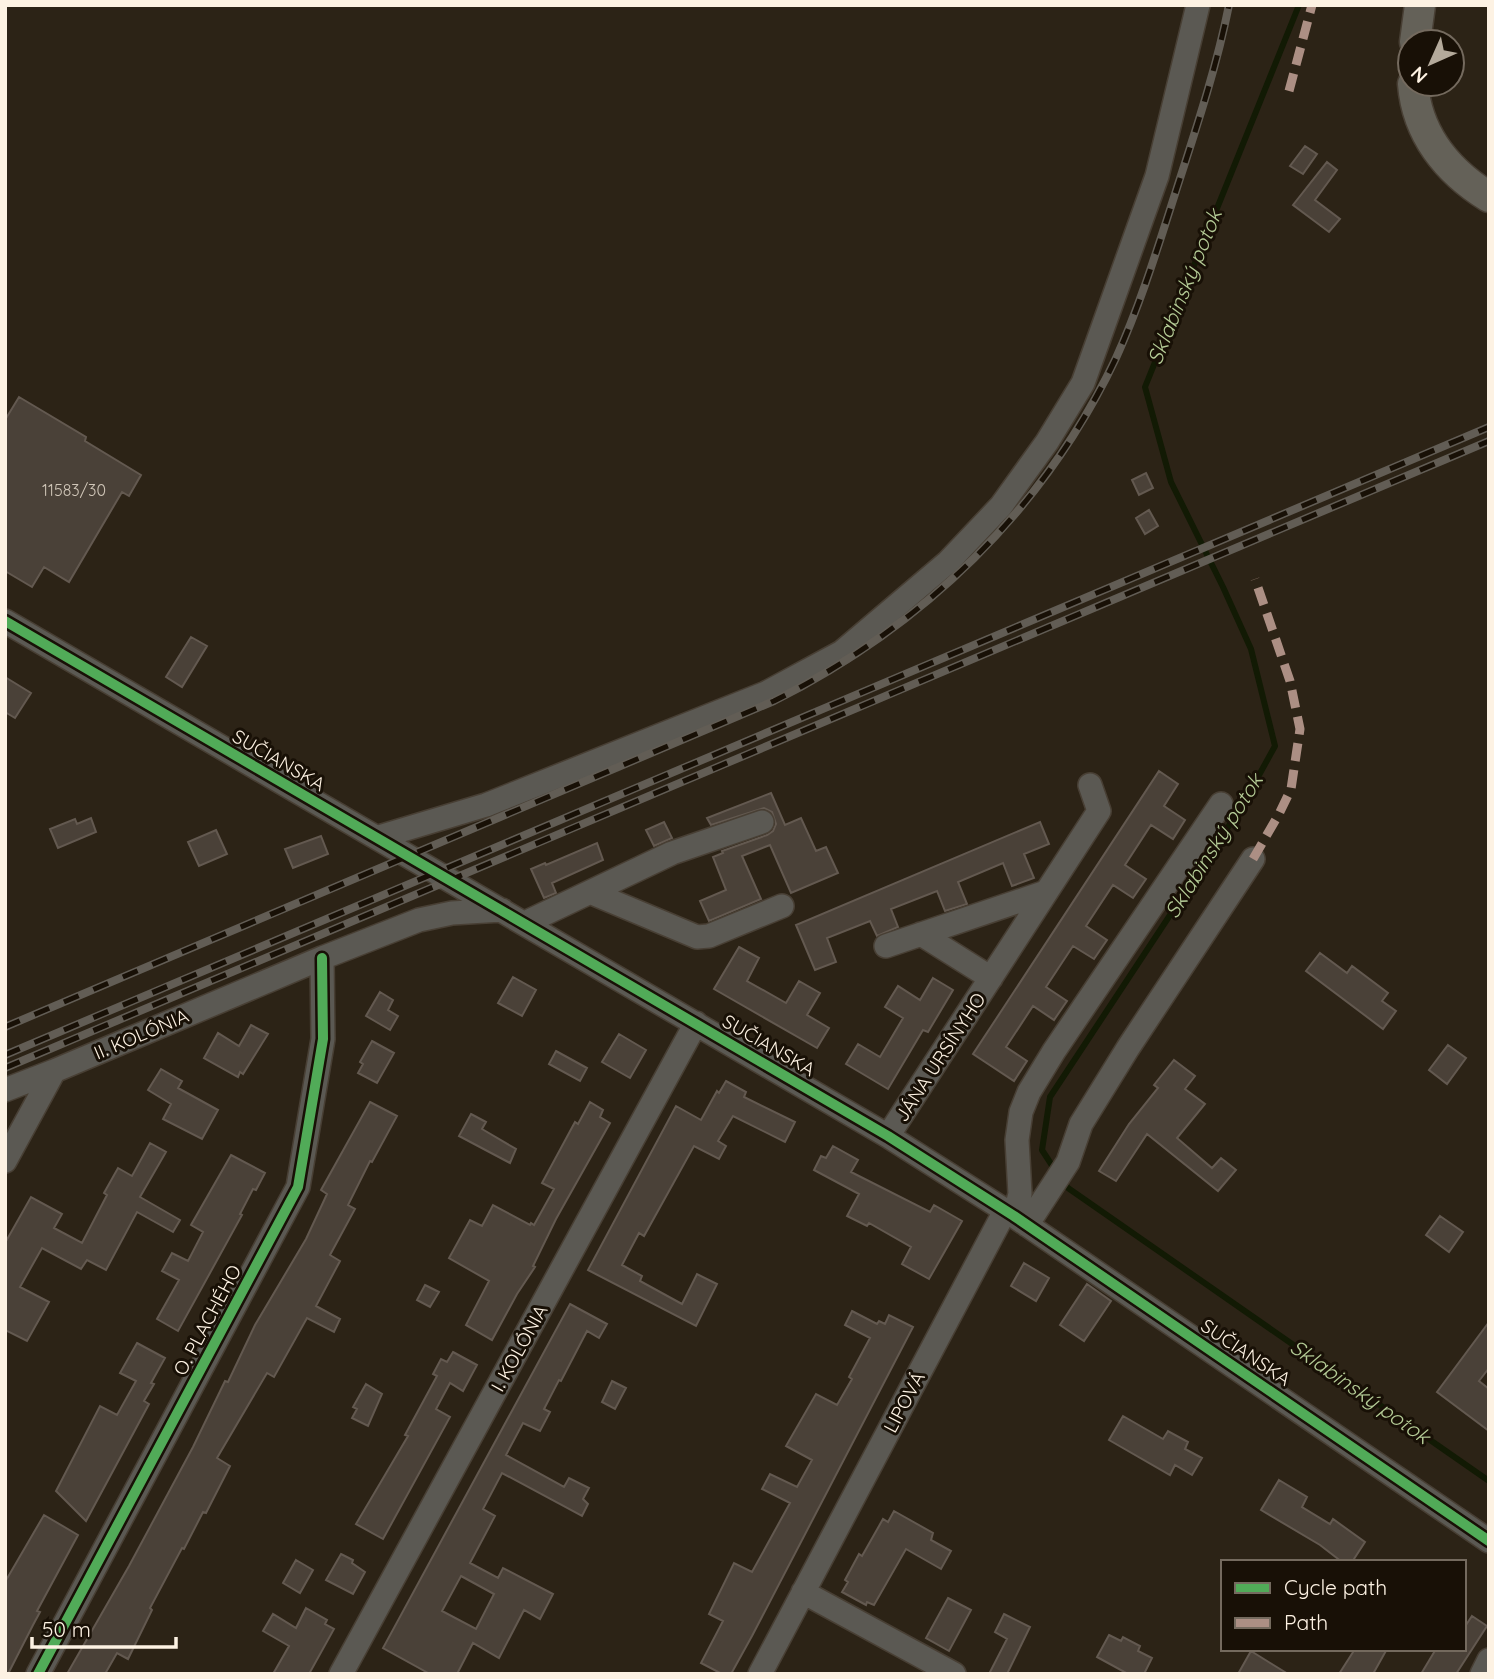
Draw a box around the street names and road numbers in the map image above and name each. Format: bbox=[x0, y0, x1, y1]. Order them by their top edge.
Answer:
street label: SUČIANSKA bbox=[228, 724, 330, 796]
street label: JÁNA URSÍNYHO bbox=[889, 988, 991, 1126]
street label: II. KOLÓNIA bbox=[90, 1003, 192, 1065]
street label: SUČIANSKA bbox=[718, 1009, 820, 1081]
street label: O. PLACHÉHO bbox=[168, 1261, 246, 1379]
street label: I. KOLÓNIA bbox=[485, 1300, 553, 1396]
street label: SUČIANSKA bbox=[1196, 1313, 1296, 1391]
street label: LIPOVÁ bbox=[878, 1367, 930, 1437]

